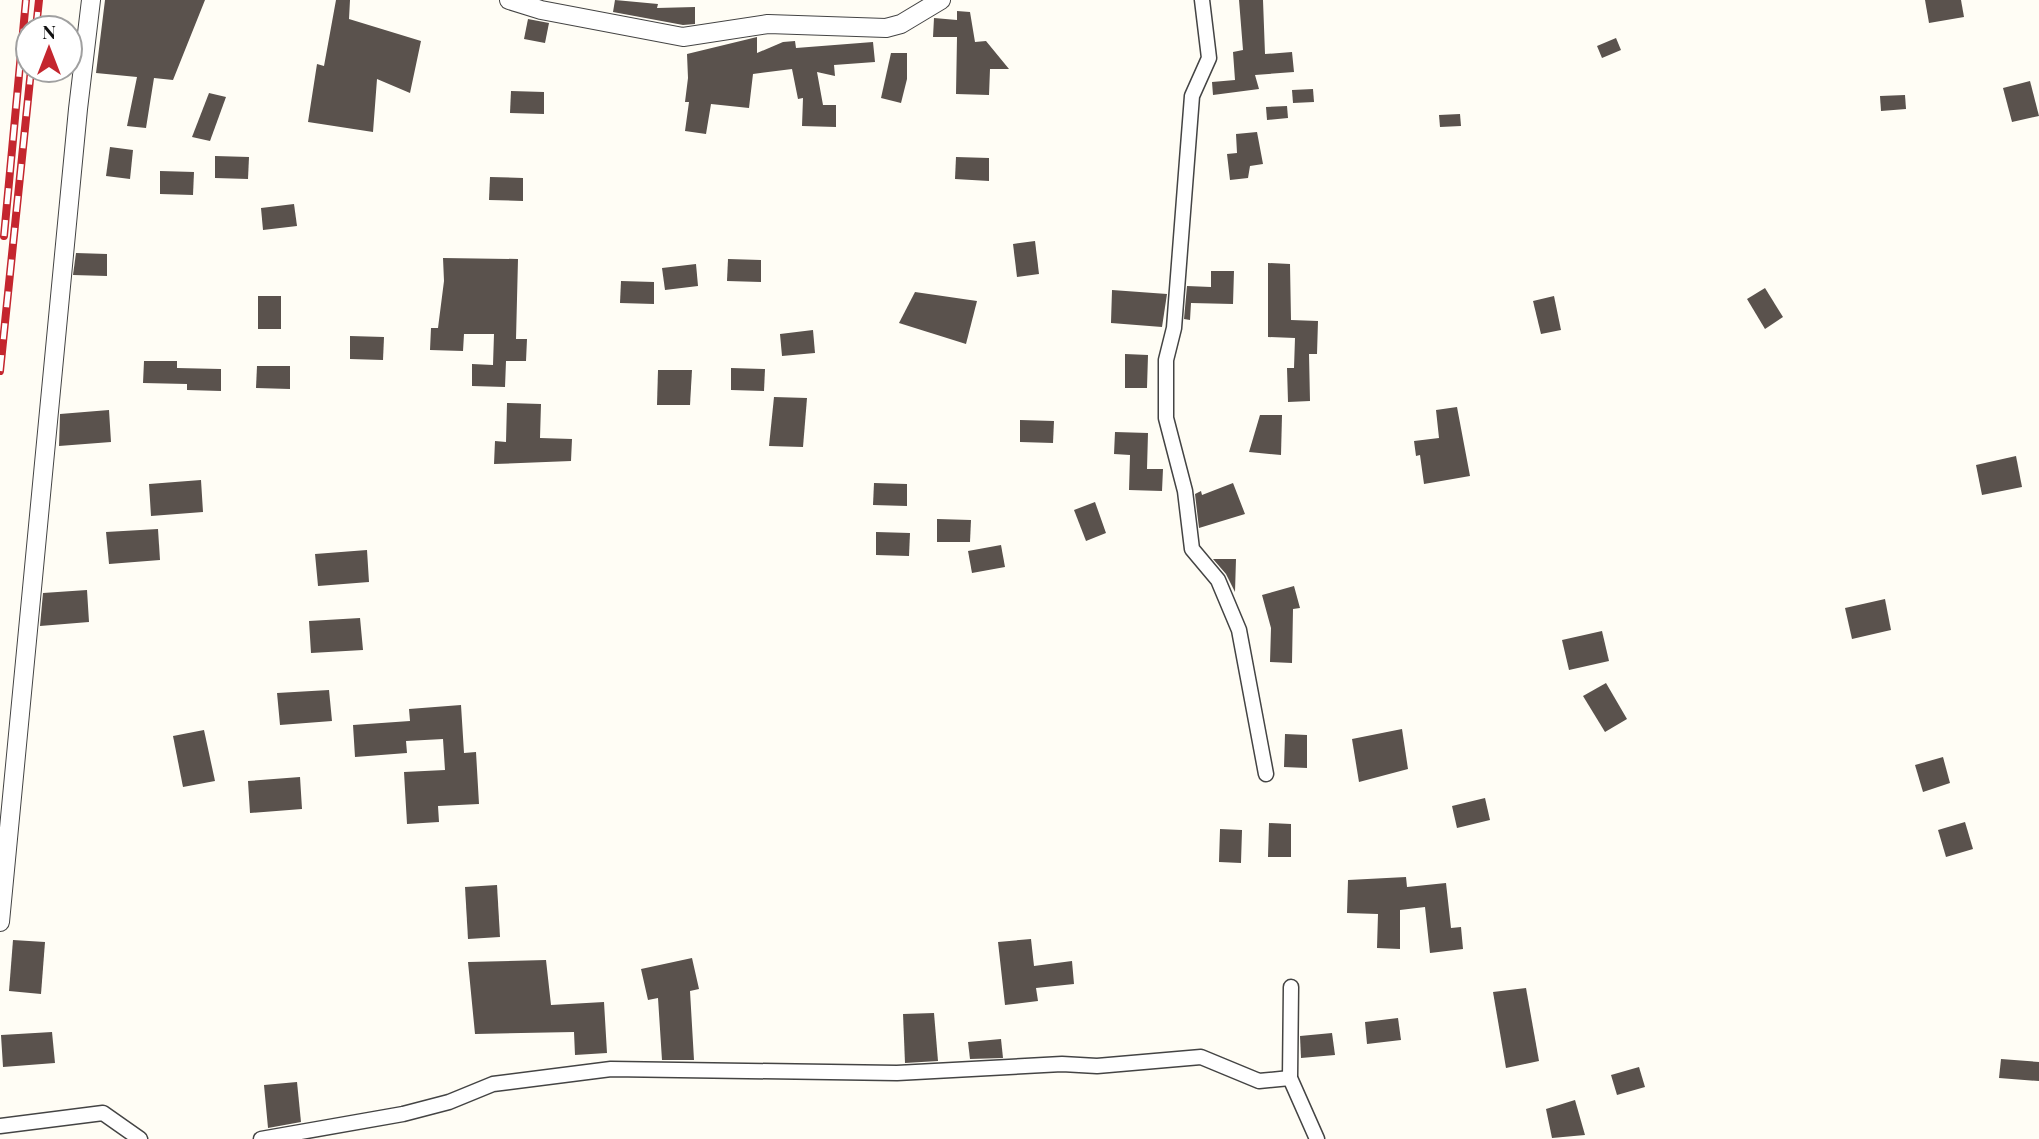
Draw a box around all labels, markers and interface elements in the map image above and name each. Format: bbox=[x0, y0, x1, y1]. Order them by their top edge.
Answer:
north arrow bbox=[14, 14, 84, 84]
text: N bbox=[42, 18, 56, 44]

